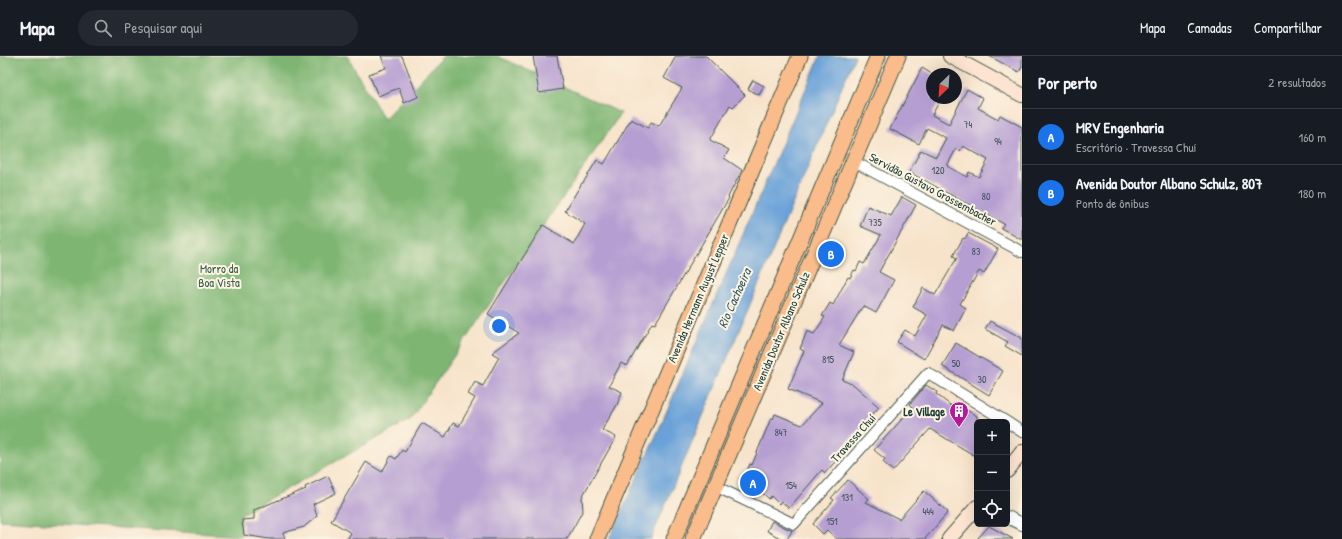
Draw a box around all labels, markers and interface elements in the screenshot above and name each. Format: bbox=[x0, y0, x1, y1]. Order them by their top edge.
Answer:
search box bbox=[78, 10, 358, 46]
text: Mapa bbox=[20, 15, 54, 41]
icon: search bbox=[92, 17, 114, 39]
text: Pesquisar aqui bbox=[124, 17, 203, 38]
text: Mapa bbox=[1140, 18, 1165, 37]
text: Camadas bbox=[1187, 18, 1232, 37]
text: Compartilhar bbox=[1254, 18, 1322, 37]
north arrow bbox=[926, 68, 962, 104]
text: Por perto bbox=[1038, 71, 1097, 94]
text: 2 resultados bbox=[1268, 73, 1326, 91]
text: MRV Engenharia bbox=[1076, 117, 1164, 138]
house number: 74 bbox=[964, 118, 973, 131]
text: A bbox=[1048, 128, 1054, 146]
text: 160 m bbox=[1298, 128, 1326, 146]
house number: 94 bbox=[994, 135, 1002, 148]
text: Escritório · Travessa Chuí bbox=[1076, 138, 1197, 156]
street label: Servidão Gustavo Grossembacher bbox=[866, 148, 1000, 230]
house number: 120 bbox=[932, 164, 945, 177]
text: Avenida Doutor Albano Schulz, 807 bbox=[1076, 173, 1262, 194]
text: B bbox=[1048, 184, 1054, 202]
text: 180 m bbox=[1298, 184, 1326, 202]
house number: 80 bbox=[982, 190, 991, 203]
text: Ponto de ônibus bbox=[1076, 194, 1149, 212]
house number: 735 bbox=[868, 216, 883, 229]
street label: Avenida Hermann August Lepper bbox=[663, 231, 733, 365]
pin: B bbox=[818, 239, 844, 269]
house number: 83 bbox=[972, 245, 981, 258]
park label: Morro da Boa Vista bbox=[198, 260, 240, 291]
water label: Rio Cachoeira bbox=[713, 264, 756, 331]
street label: Avenida Doutor Albano Schulz bbox=[748, 269, 814, 393]
your location bbox=[489, 316, 509, 336]
house number: 815 bbox=[822, 353, 835, 366]
house number: 50 bbox=[952, 357, 961, 370]
house number: 30 bbox=[978, 373, 987, 386]
building icon: Le Village bbox=[948, 400, 970, 428]
place label: Le Village bbox=[904, 403, 945, 421]
street label: Travessa Chuí bbox=[826, 410, 880, 466]
map controls bbox=[974, 419, 1010, 527]
button: + bbox=[974, 419, 1010, 455]
house number: 847 bbox=[774, 426, 788, 439]
button: − bbox=[974, 455, 1010, 491]
pin: A bbox=[740, 468, 766, 498]
house number: 154 bbox=[785, 479, 797, 492]
house number: 131 bbox=[841, 491, 853, 504]
button: locate bbox=[974, 491, 1010, 527]
house number: 444 bbox=[922, 505, 934, 518]
house number: 151 bbox=[826, 515, 838, 528]

